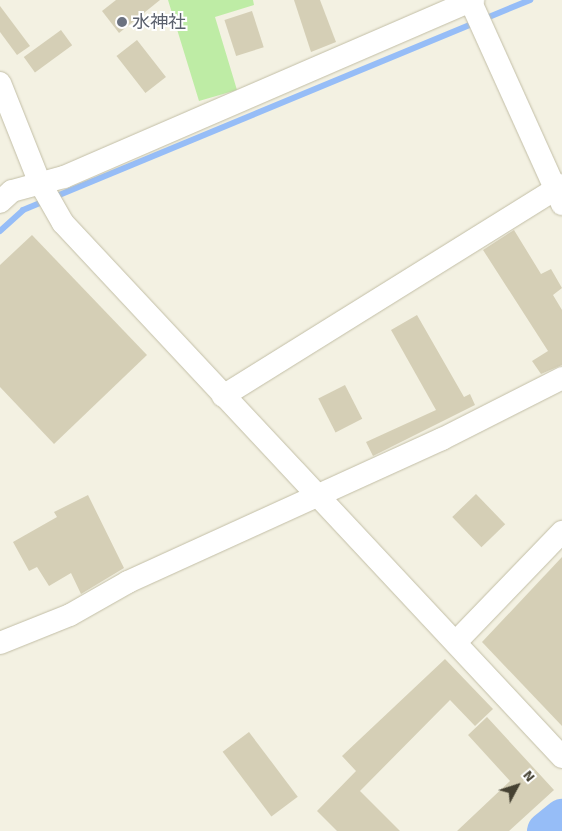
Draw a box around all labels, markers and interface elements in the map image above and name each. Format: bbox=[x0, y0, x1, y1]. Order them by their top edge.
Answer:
place label: 水神社 bbox=[132, 11, 186, 33]
marker: 水神社 bbox=[116, 16, 128, 28]
north arrow bbox=[492, 761, 542, 811]
text: N bbox=[519, 767, 539, 785]

